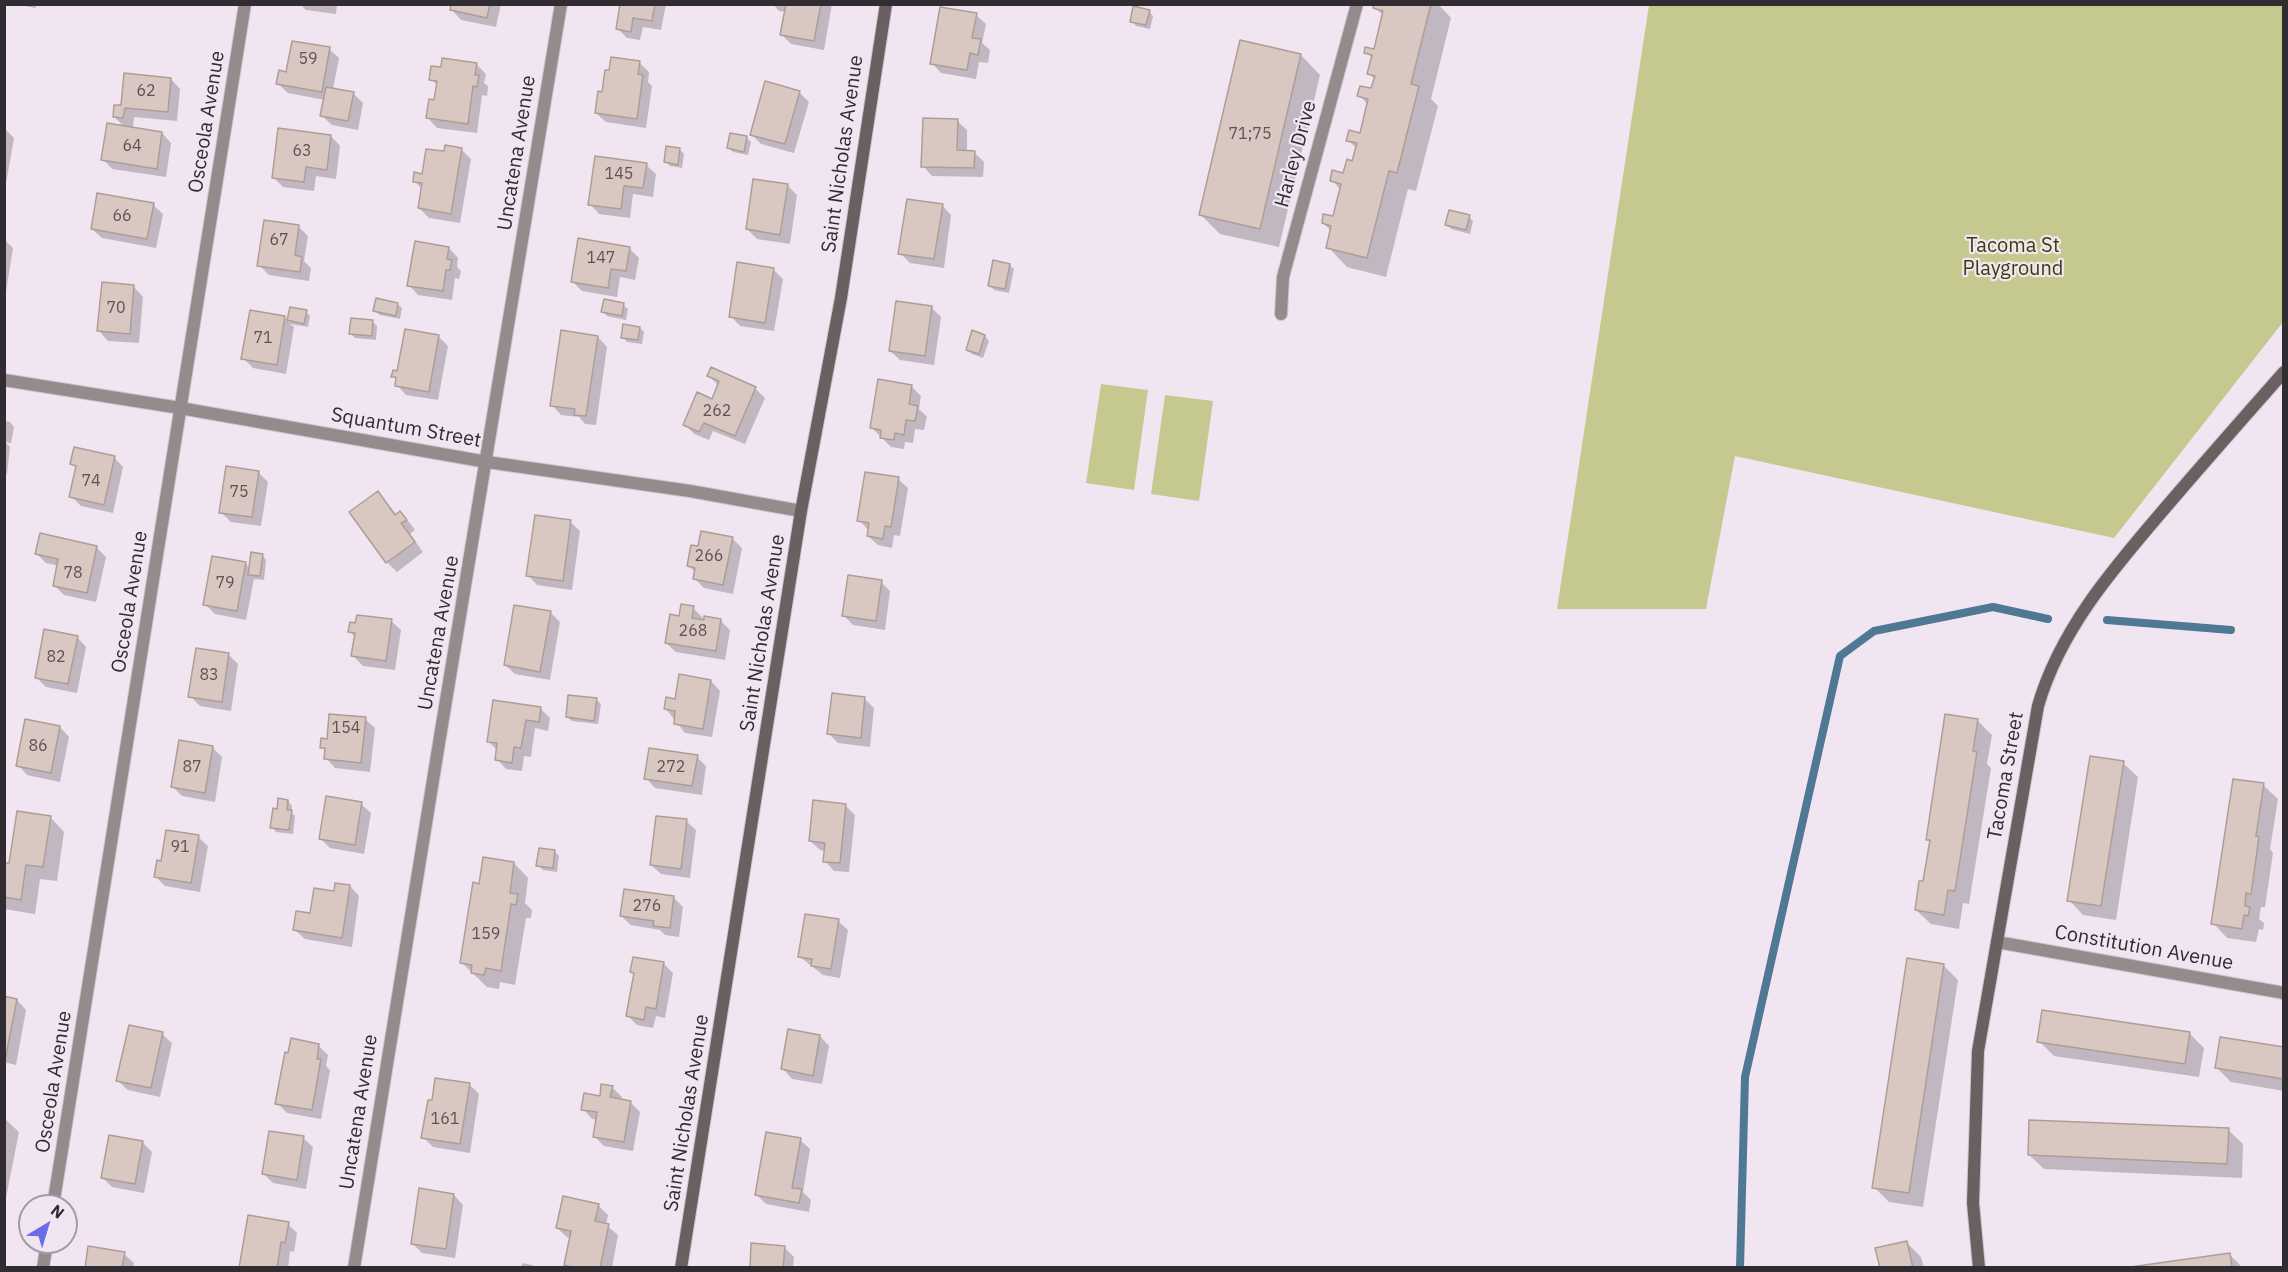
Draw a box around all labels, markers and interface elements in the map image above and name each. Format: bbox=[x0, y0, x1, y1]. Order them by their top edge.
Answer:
street label: Osceola Avenue bbox=[184, 49, 230, 195]
house number: 59 bbox=[298, 49, 318, 69]
street label: Saint Nicholas Avenue bbox=[817, 54, 869, 254]
street label: Uncatena Avenue bbox=[493, 74, 541, 232]
house number: 62 bbox=[136, 81, 156, 101]
street label: Harley Drive bbox=[1270, 98, 1322, 210]
house number: 71;75 bbox=[1228, 124, 1272, 144]
house number: 64 bbox=[122, 136, 142, 156]
house number: 63 bbox=[292, 141, 312, 161]
house number: 145 bbox=[605, 164, 633, 184]
house number: 66 bbox=[112, 206, 132, 226]
house number: 67 bbox=[269, 230, 289, 250]
park label: Tacoma St Playground bbox=[1963, 234, 2063, 281]
house number: 147 bbox=[587, 248, 615, 268]
house number: 70 bbox=[106, 298, 126, 318]
house number: 71 bbox=[253, 328, 273, 348]
house number: 262 bbox=[703, 401, 731, 421]
street label: Squantum Street bbox=[329, 403, 483, 453]
house number: 74 bbox=[81, 471, 101, 491]
house number: 75 bbox=[229, 482, 249, 502]
street label: Osceola Avenue bbox=[107, 529, 153, 675]
street label: Saint Nicholas Avenue bbox=[736, 533, 790, 733]
house number: 266 bbox=[695, 546, 723, 566]
street label: Uncatena Avenue bbox=[414, 554, 464, 712]
house number: 78 bbox=[63, 563, 83, 583]
house number: 79 bbox=[215, 573, 235, 593]
house number: 268 bbox=[679, 621, 707, 641]
house number: 82 bbox=[46, 647, 66, 667]
house number: 83 bbox=[199, 665, 219, 685]
street label: Tacoma Street bbox=[1983, 710, 2029, 842]
house number: 154 bbox=[332, 718, 360, 738]
house number: 86 bbox=[28, 736, 48, 756]
house number: 87 bbox=[182, 757, 202, 777]
house number: 272 bbox=[657, 757, 685, 777]
house number: 91 bbox=[170, 837, 190, 857]
house number: 276 bbox=[633, 896, 661, 916]
street label: Constitution Avenue bbox=[2053, 920, 2235, 976]
house number: 159 bbox=[472, 924, 500, 944]
street label: Osceola Avenue bbox=[31, 1009, 77, 1155]
street label: Saint Nicholas Avenue bbox=[660, 1013, 714, 1213]
street label: Uncatena Avenue bbox=[335, 1033, 383, 1191]
house number: 161 bbox=[431, 1109, 459, 1129]
north arrow bbox=[18, 1194, 78, 1254]
text: N bbox=[47, 1200, 69, 1223]

